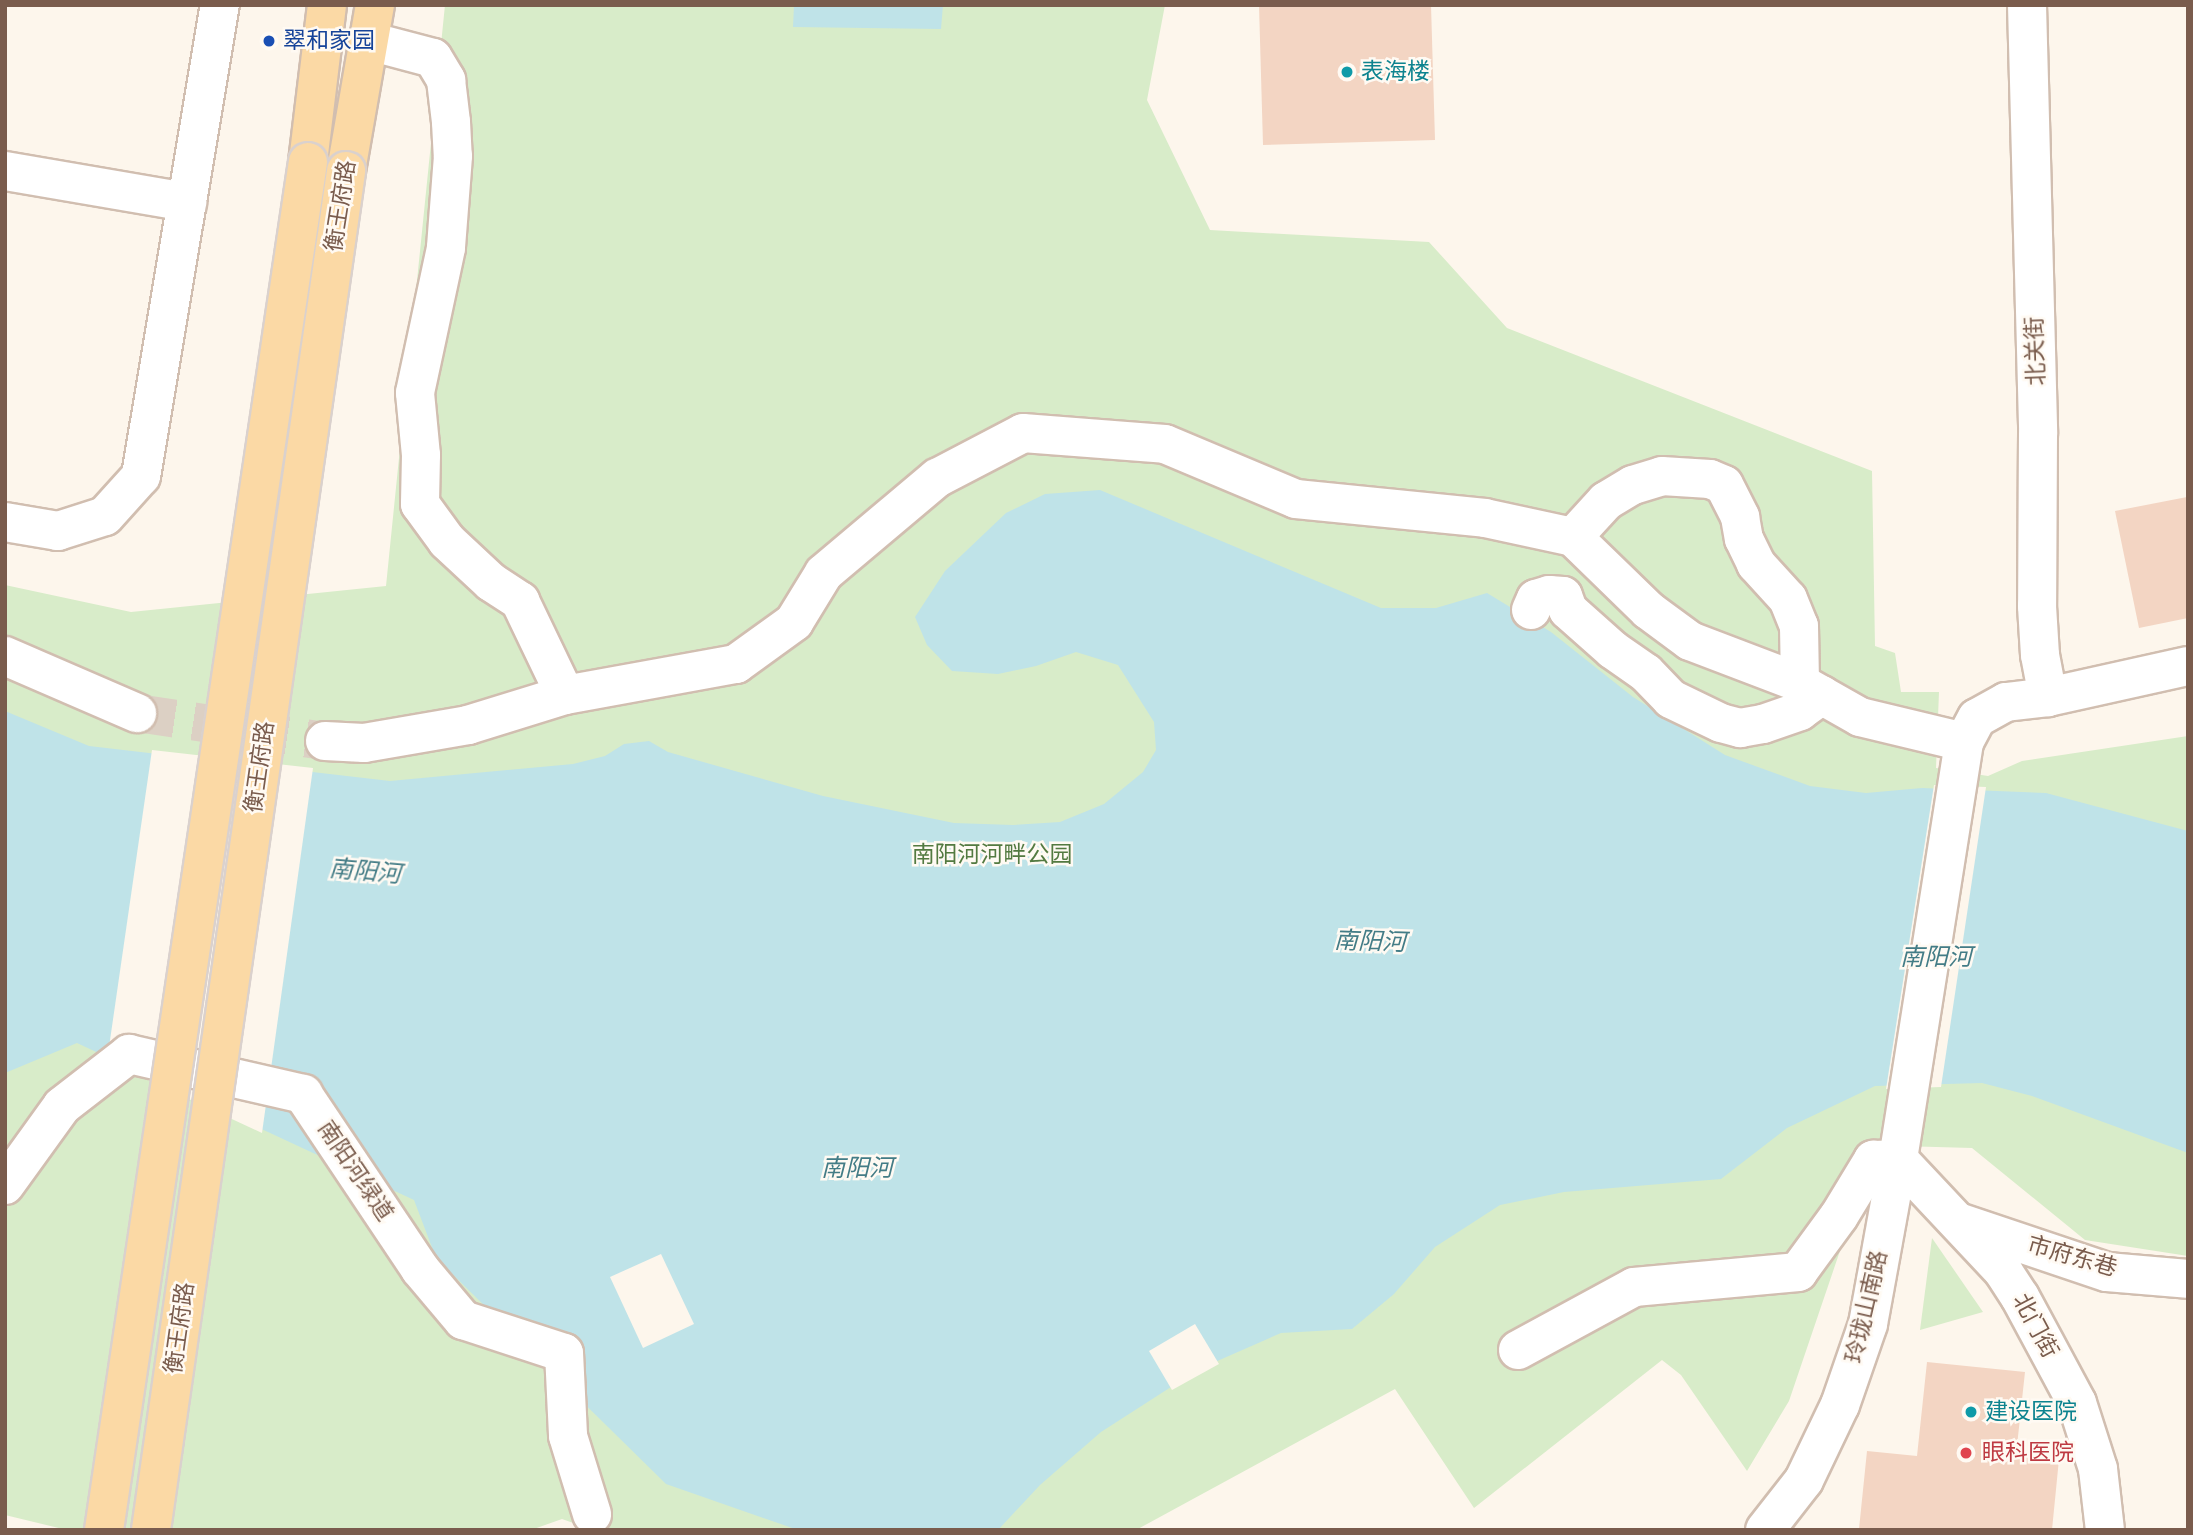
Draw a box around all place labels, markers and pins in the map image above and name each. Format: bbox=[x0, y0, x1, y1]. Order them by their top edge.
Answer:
place label: 翠和家园 bbox=[283, 27, 375, 55]
marker: 翠和家园 bbox=[261, 33, 277, 49]
place label: 表海楼 bbox=[1361, 58, 1430, 86]
marker: 表海楼 bbox=[1339, 64, 1355, 80]
place label: 建设医院 bbox=[1985, 1398, 2077, 1426]
marker: 建设医院 bbox=[1963, 1404, 1979, 1420]
place label: 眼科医院 bbox=[1982, 1439, 2074, 1467]
marker: 眼科医院 bbox=[1956, 1443, 1976, 1463]

